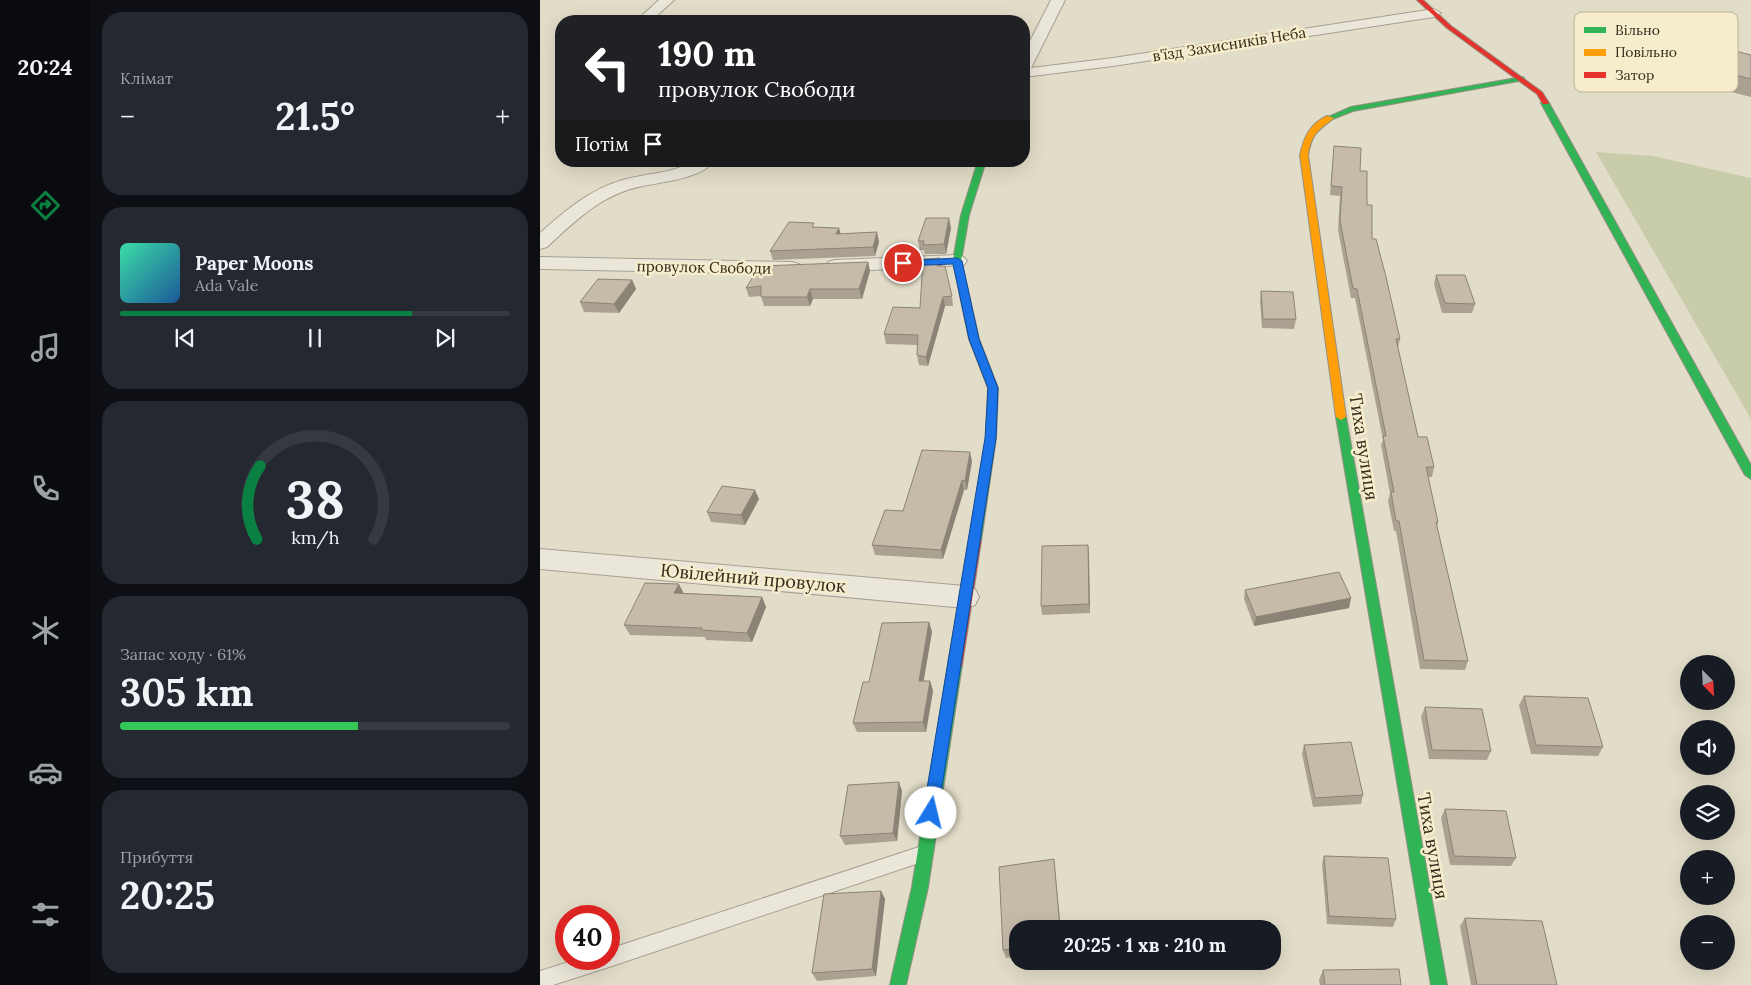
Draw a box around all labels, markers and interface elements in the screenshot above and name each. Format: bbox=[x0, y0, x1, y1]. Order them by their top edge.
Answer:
legend bbox=[1574, 12, 1738, 92]
text: Вільно bbox=[1615, 21, 1660, 39]
street label: в'їзд Захисників Неба bbox=[1151, 22, 1307, 66]
text: 190 m bbox=[658, 31, 756, 76]
icon: left bbox=[575, 35, 640, 100]
text: Повільно bbox=[1615, 43, 1677, 61]
text: 20:24 bbox=[18, 53, 72, 81]
text: Затор bbox=[1615, 66, 1654, 84]
text: Клімат bbox=[120, 68, 173, 88]
text: провулок Свободи bbox=[658, 75, 855, 103]
text: 21.5° bbox=[275, 92, 355, 140]
text: − bbox=[120, 99, 135, 135]
text: + bbox=[495, 99, 510, 135]
icon: arrive bbox=[639, 130, 667, 158]
text: Потім bbox=[575, 132, 629, 156]
icon: directions bbox=[28, 188, 63, 223]
pin bbox=[882, 242, 924, 284]
icon: arrive bbox=[889, 249, 917, 277]
text: Paper Moons bbox=[195, 251, 314, 275]
street label: провулок Свободи bbox=[637, 256, 771, 278]
text: Ada Vale bbox=[195, 275, 258, 295]
icon: previous bbox=[171, 324, 199, 352]
icon: pause bbox=[301, 324, 329, 352]
icon: next bbox=[431, 324, 459, 352]
icon: music bbox=[28, 330, 63, 365]
street label: Тиха вулиця bbox=[1344, 392, 1384, 502]
text: 38 bbox=[286, 466, 344, 532]
icon: phone bbox=[28, 471, 63, 506]
text: km/h bbox=[291, 526, 339, 549]
street label: Ювілейний провулок bbox=[659, 558, 847, 598]
icon: climate bbox=[28, 613, 63, 648]
text: Запас ходу · 61% bbox=[120, 644, 246, 664]
north arrow bbox=[1680, 655, 1735, 710]
map controls bbox=[1680, 655, 1735, 970]
text: 305 km bbox=[120, 668, 254, 716]
button: sound bbox=[1680, 720, 1735, 775]
icon: car bbox=[28, 755, 63, 790]
button: layers bbox=[1680, 785, 1735, 840]
position arrow bbox=[904, 786, 956, 838]
street label: Тиха вулиця bbox=[1412, 791, 1454, 901]
text: Прибуття bbox=[120, 847, 193, 867]
button: + bbox=[1680, 850, 1735, 905]
text: 20:25 bbox=[120, 871, 215, 919]
icon: filters bbox=[28, 897, 63, 932]
speed limit sign: 40 bbox=[555, 905, 620, 970]
button: − bbox=[1680, 915, 1735, 970]
text: 20:25 · 1 хв · 210 m bbox=[1064, 933, 1226, 957]

